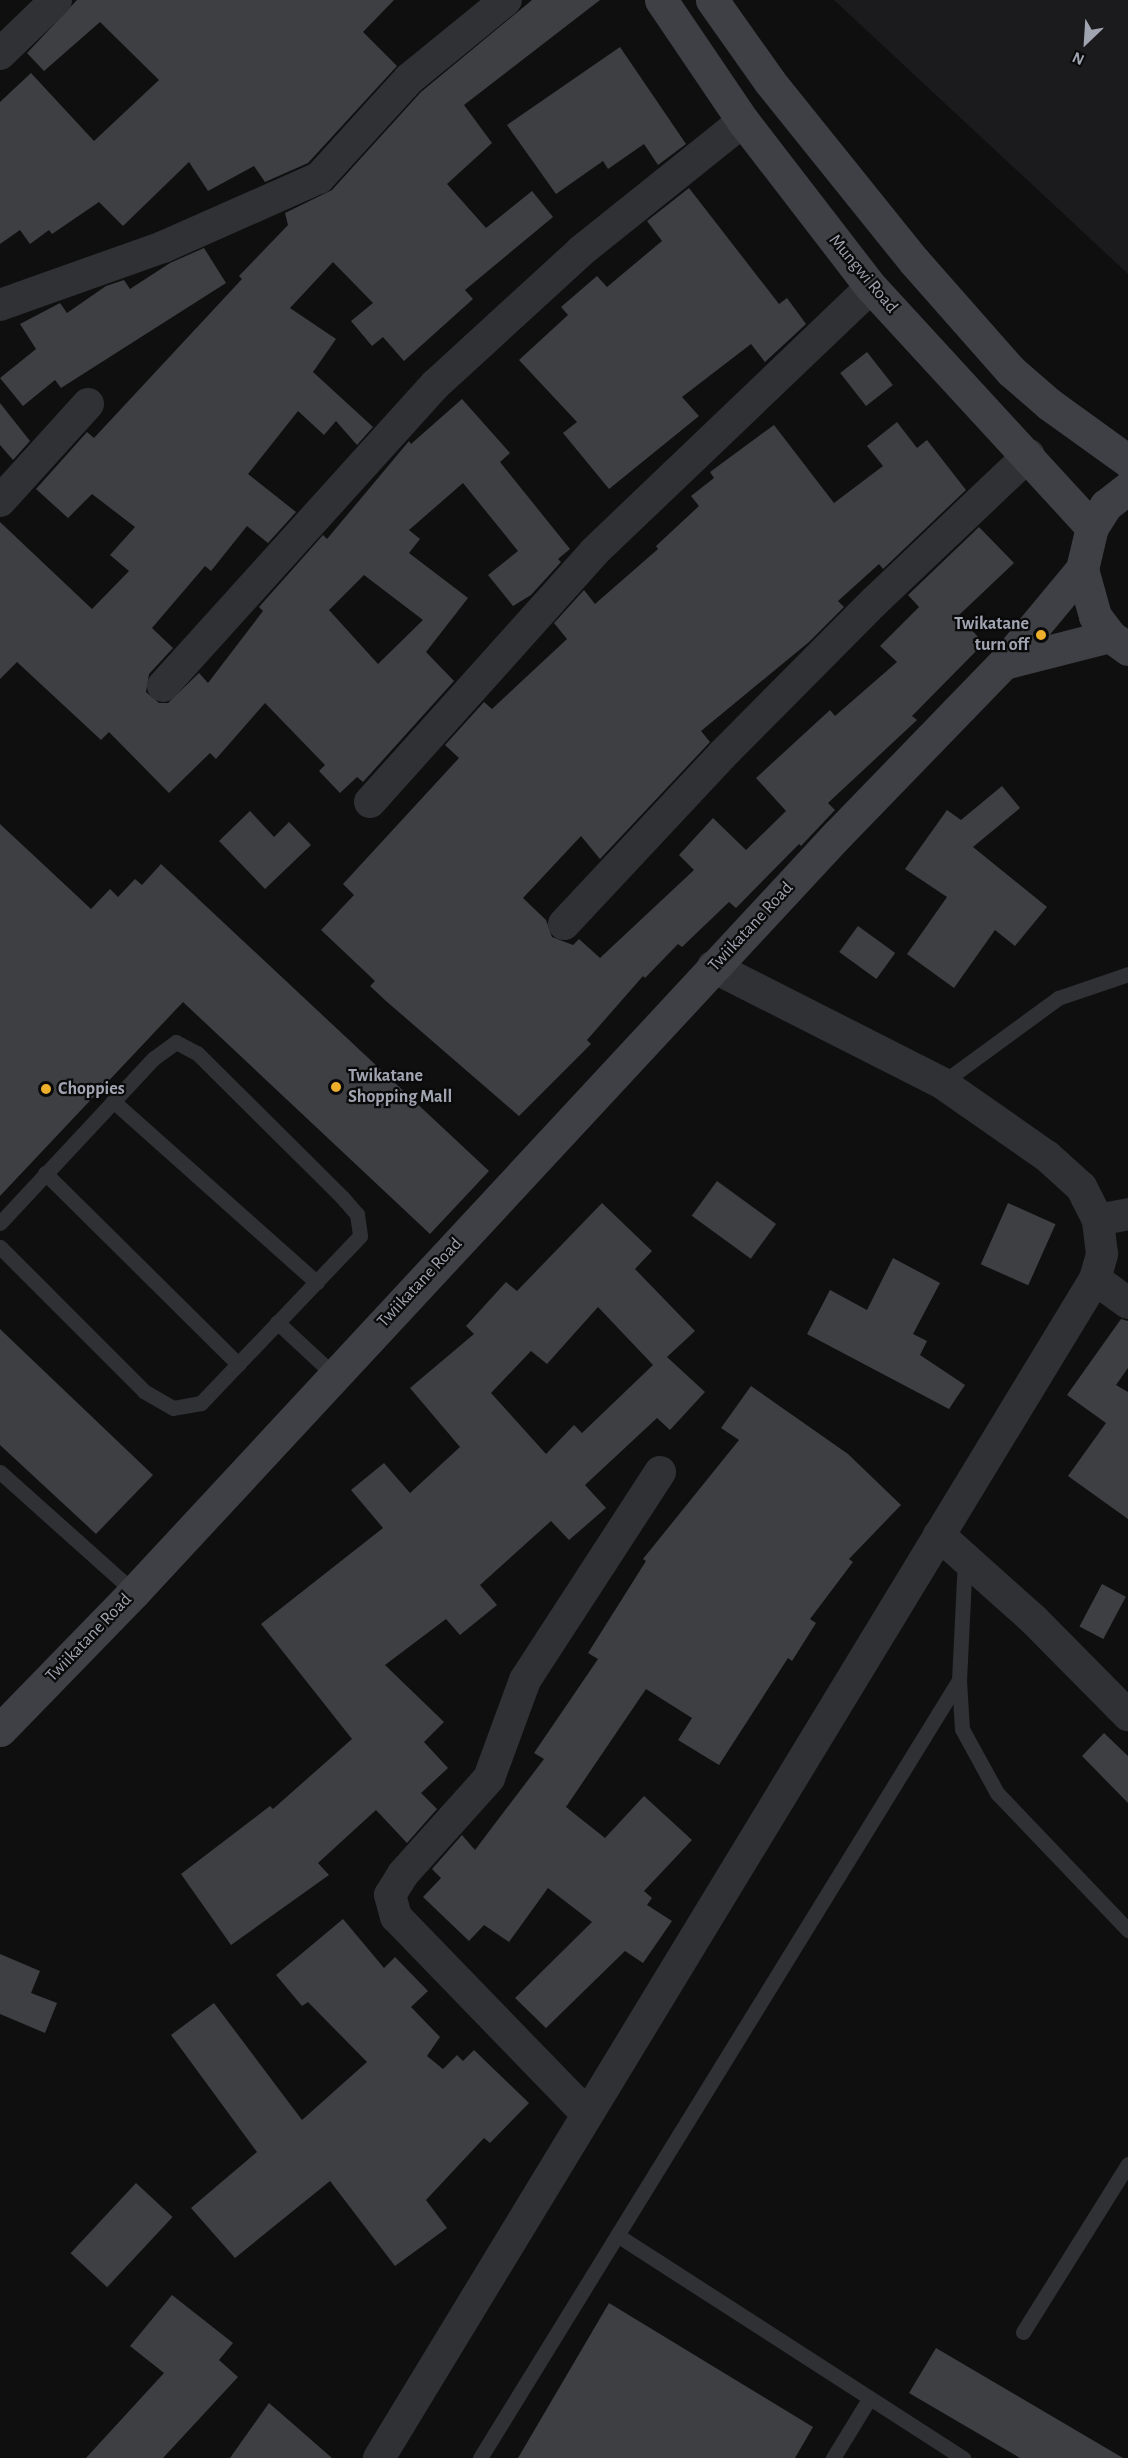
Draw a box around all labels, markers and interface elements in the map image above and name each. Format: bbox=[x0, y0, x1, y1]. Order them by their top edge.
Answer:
north arrow bbox=[1056, 12, 1116, 72]
text: N bbox=[1070, 49, 1087, 68]
street label: Mungwi Road bbox=[824, 230, 902, 318]
place label: Twikatane turn off bbox=[954, 614, 1029, 656]
marker: Twikatane turn off bbox=[1034, 628, 1048, 642]
street label: Twiikatane Road bbox=[704, 878, 798, 976]
place label: Twikatane Shopping Mall bbox=[348, 1066, 452, 1108]
place label: Choppies bbox=[58, 1078, 125, 1100]
marker: Twikatane Shopping Mall bbox=[329, 1080, 343, 1094]
marker: Choppies bbox=[39, 1082, 53, 1096]
street label: Twiikatane Road bbox=[373, 1234, 467, 1332]
street label: Twiikatane Road bbox=[41, 1589, 137, 1687]

